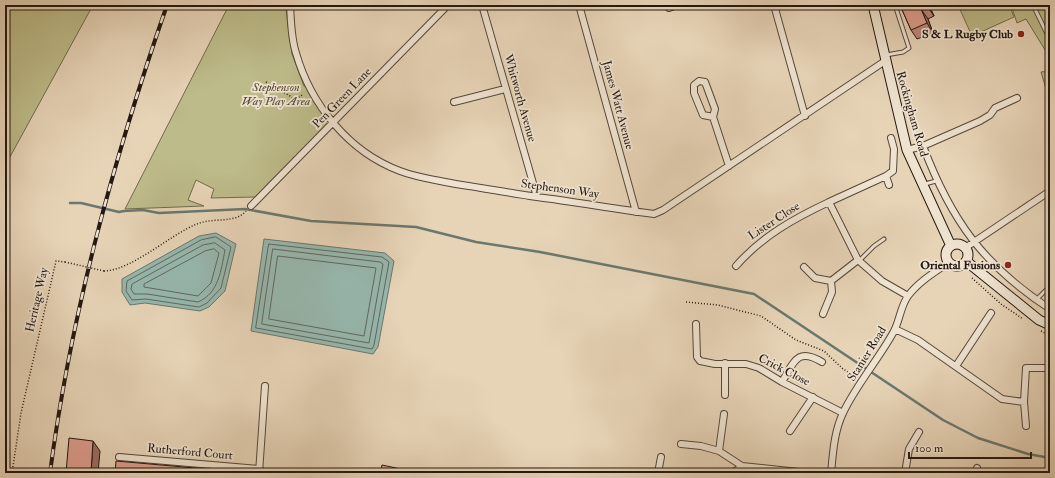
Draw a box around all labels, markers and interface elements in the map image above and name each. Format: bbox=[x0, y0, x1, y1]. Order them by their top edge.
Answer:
place label: S & L Rugby Club bbox=[922, 27, 1013, 42]
marker: S & L Rugby Club bbox=[1016, 29, 1026, 39]
street label: Whitworth Avenue bbox=[500, 51, 540, 144]
street label: James Watt Avenue bbox=[599, 58, 637, 151]
street label: Pen Green Lane bbox=[309, 65, 375, 131]
street label: Rockingham Road bbox=[893, 70, 931, 159]
park label: Stephenson Way Play Area bbox=[242, 80, 311, 109]
street label: Stephenson Way bbox=[520, 176, 601, 202]
street label: Lister Close bbox=[745, 199, 803, 243]
place label: Oriental Fusions bbox=[920, 258, 1000, 273]
marker: Oriental Fusions bbox=[1003, 260, 1013, 270]
street label: Heritage Way bbox=[22, 266, 52, 334]
street label: Stanier Road bbox=[844, 324, 890, 384]
street label: Crick Close bbox=[756, 351, 812, 389]
scale bar bbox=[909, 434, 1031, 460]
street label: Rutherford Court bbox=[147, 441, 234, 463]
text: 100 m bbox=[915, 441, 944, 456]

